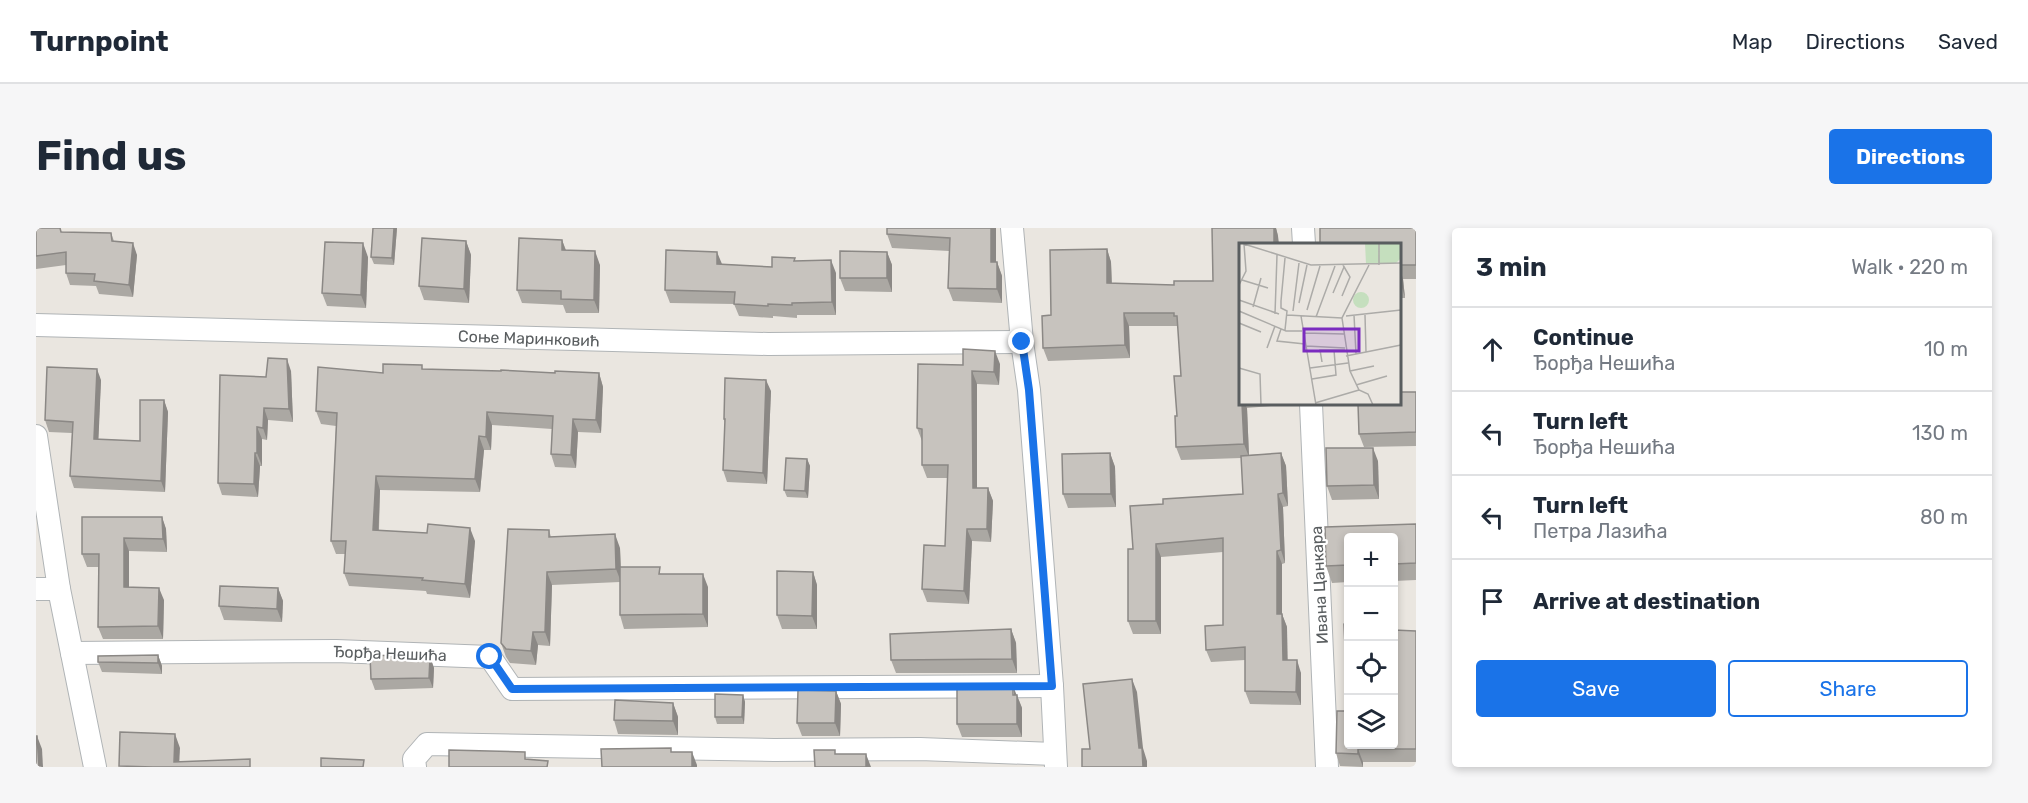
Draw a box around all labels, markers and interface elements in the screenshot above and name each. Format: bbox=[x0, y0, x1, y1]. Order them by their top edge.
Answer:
text: Turnpoint bbox=[30, 25, 169, 58]
text: Map bbox=[1732, 29, 1773, 54]
text: Directions bbox=[1806, 29, 1905, 54]
text: Saved bbox=[1938, 29, 1998, 54]
button: Directions bbox=[1829, 129, 1992, 184]
text: Find us bbox=[36, 131, 187, 181]
inset map bbox=[1239, 243, 1401, 405]
text: 3 min bbox=[1476, 252, 1547, 283]
text: Walk · 220 m bbox=[1851, 255, 1968, 279]
text: Continue bbox=[1533, 324, 1634, 351]
street label: Соње Маринковић bbox=[458, 327, 600, 350]
route end bbox=[1008, 328, 1034, 354]
icon: ahead bbox=[1476, 333, 1509, 366]
text: 10 m bbox=[1924, 337, 1968, 361]
text: Ђорђа Нешића bbox=[1533, 351, 1675, 375]
text: Turn left bbox=[1533, 408, 1628, 435]
icon: left bbox=[1476, 417, 1509, 450]
text: 130 m bbox=[1912, 421, 1968, 445]
text: Ђорђа Нешића bbox=[1533, 435, 1675, 459]
text: Turn left bbox=[1533, 492, 1628, 519]
icon: left bbox=[1476, 501, 1509, 534]
text: 80 m bbox=[1920, 505, 1968, 529]
text: Петра Лазића bbox=[1533, 519, 1668, 543]
street label: Ивана Цанкара bbox=[1307, 525, 1332, 645]
map controls bbox=[1344, 533, 1398, 749]
button: + bbox=[1344, 533, 1398, 587]
icon: arrive bbox=[1476, 585, 1509, 618]
button: − bbox=[1344, 587, 1398, 641]
text: Arrive at destination bbox=[1533, 588, 1760, 615]
button: locate bbox=[1344, 641, 1398, 695]
street label: Ђорђа Нешића bbox=[333, 642, 447, 665]
route start bbox=[476, 643, 502, 669]
button: Save bbox=[1476, 660, 1716, 717]
button: Share bbox=[1728, 660, 1968, 717]
button: layers bbox=[1344, 695, 1398, 749]

